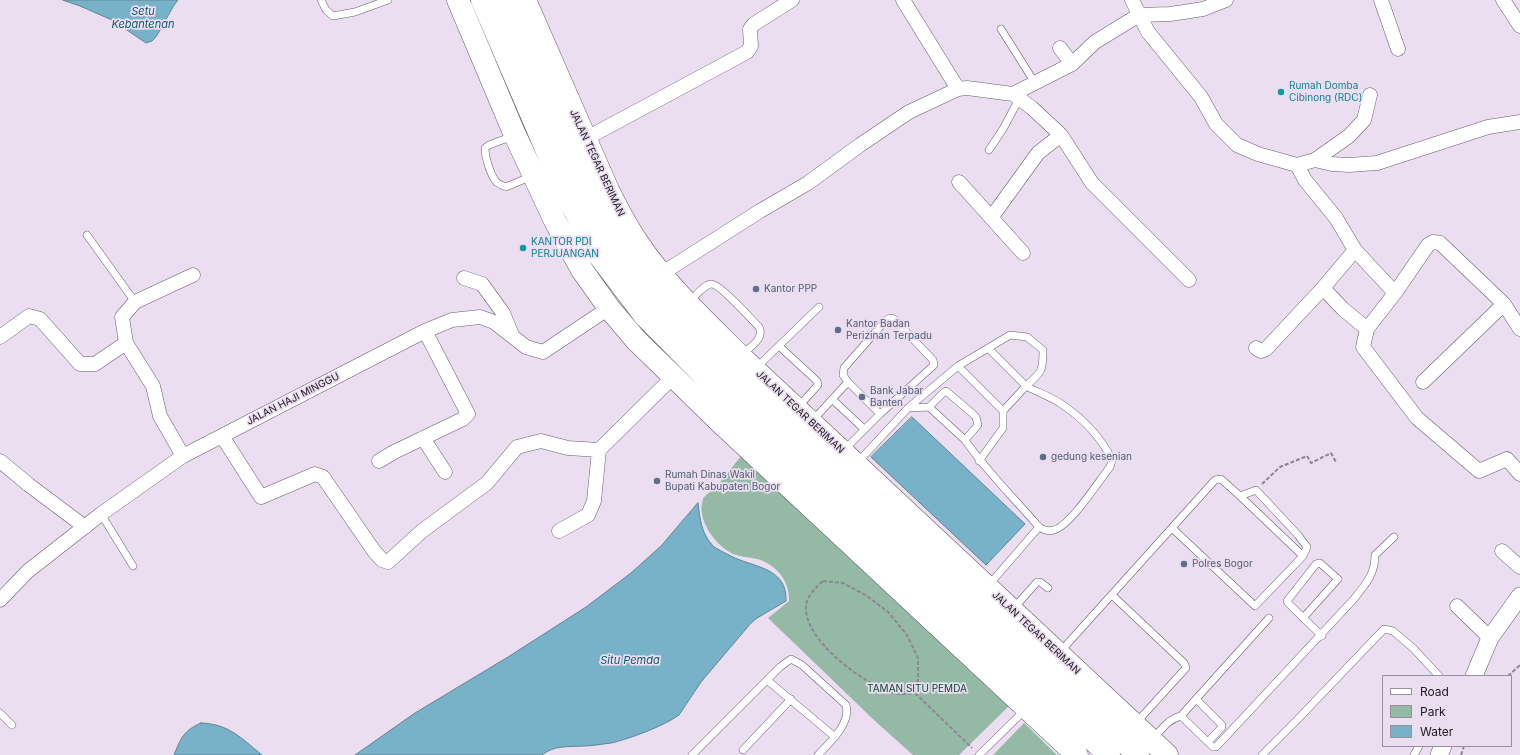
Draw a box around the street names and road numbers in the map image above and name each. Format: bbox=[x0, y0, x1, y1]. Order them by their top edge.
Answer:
street label: JALAN TEGAR BERIMAN bbox=[567, 108, 627, 218]
street label: JALAN TEGAR BERIMAN bbox=[753, 368, 847, 456]
street label: JALAN HAJI MINGGU bbox=[245, 370, 341, 428]
street label: JALAN TEGAR BERIMAN bbox=[989, 589, 1083, 677]

